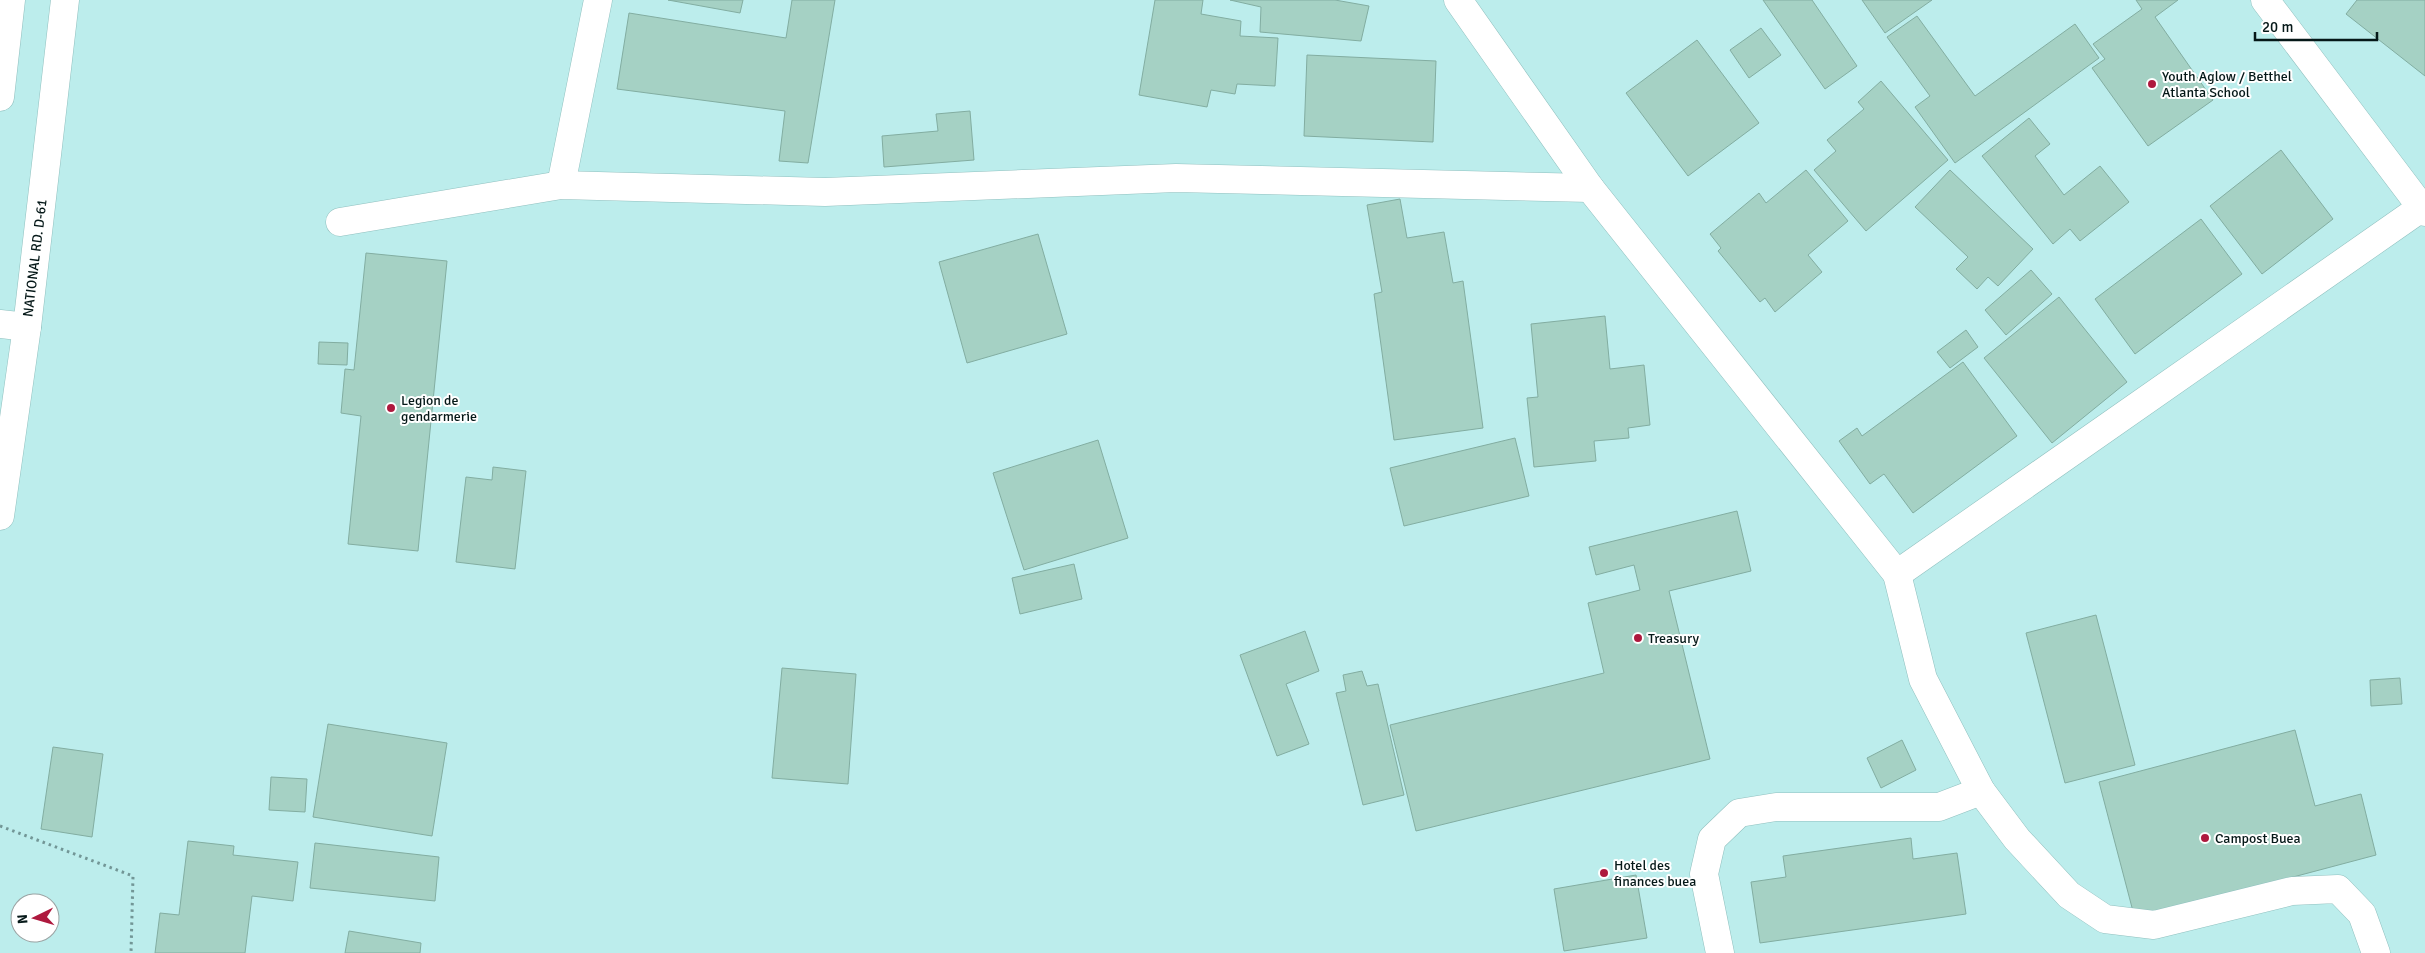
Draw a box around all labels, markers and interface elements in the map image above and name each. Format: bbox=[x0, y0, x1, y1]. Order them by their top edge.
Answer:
scale bar bbox=[2255, 10, 2378, 42]
text: 20 m bbox=[2262, 18, 2293, 36]
place label: Youth Aglow / Betthel Atlanta School bbox=[2162, 68, 2292, 101]
marker: Youth Aglow / Betthel Atlanta School bbox=[2146, 78, 2158, 90]
street label: NATIONAL RD. D-61 bbox=[19, 198, 51, 318]
place label: Legion de gendarmerie bbox=[401, 392, 477, 425]
marker: Legion de gendarmerie bbox=[385, 402, 397, 414]
place label: Treasury bbox=[1648, 630, 1699, 647]
marker: Treasury bbox=[1632, 632, 1644, 644]
place label: Campost Buea bbox=[2215, 830, 2301, 847]
marker: Campost Buea bbox=[2199, 832, 2211, 844]
place label: Hotel des finances buea bbox=[1614, 857, 1696, 890]
marker: Hotel des finances buea bbox=[1598, 867, 1610, 879]
north arrow bbox=[10, 893, 60, 943]
text: N bbox=[14, 913, 31, 925]

